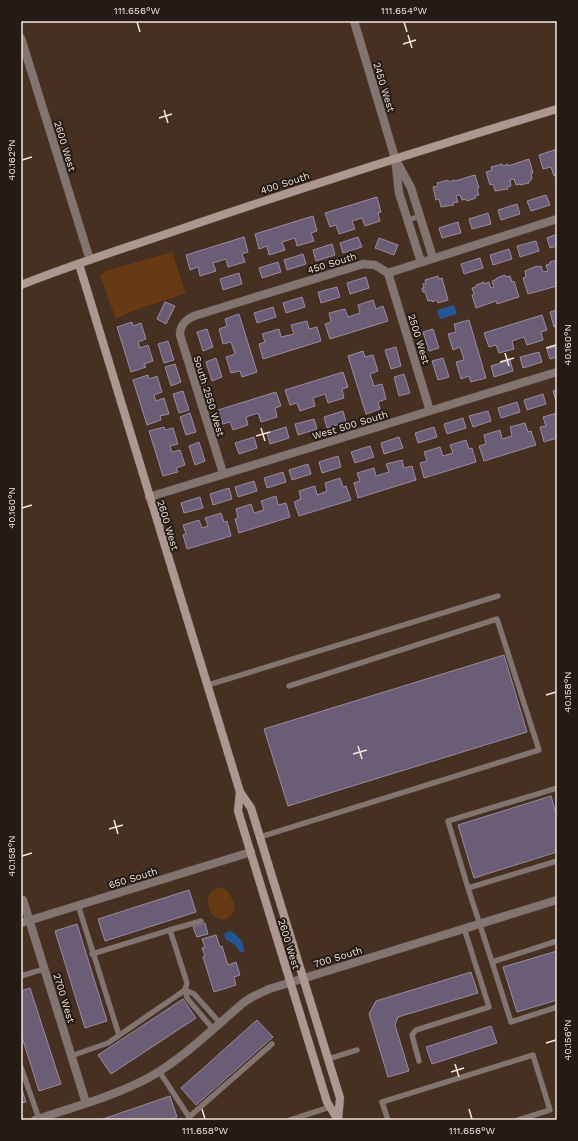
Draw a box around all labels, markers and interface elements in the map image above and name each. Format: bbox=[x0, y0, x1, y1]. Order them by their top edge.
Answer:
text: 111.656°W bbox=[114, 5, 161, 16]
text: 111.654°W bbox=[381, 5, 428, 16]
street label: 2450 West bbox=[371, 61, 397, 114]
street label: 2600 West bbox=[52, 120, 78, 173]
text: 40.162°N bbox=[6, 139, 17, 181]
street label: 400 South bbox=[259, 170, 311, 196]
street label: 450 South bbox=[306, 250, 358, 276]
street label: 2500 West bbox=[406, 313, 432, 366]
text: 40.160°N bbox=[562, 324, 573, 366]
street label: South 2550 West bbox=[191, 354, 227, 438]
street label: West 500 South bbox=[311, 408, 389, 442]
text: 40.160°N bbox=[6, 487, 17, 529]
street label: 2600 West bbox=[155, 499, 181, 552]
text: 40.158°N bbox=[562, 671, 573, 713]
text: 40.158°N bbox=[6, 835, 17, 877]
street label: 650 South bbox=[107, 865, 159, 891]
street label: 2600 West bbox=[276, 918, 302, 971]
street label: 700 South bbox=[312, 944, 364, 970]
street label: 2700 West bbox=[51, 972, 77, 1025]
text: 40.156°N bbox=[562, 1019, 573, 1061]
text: 111.658°W bbox=[182, 1125, 229, 1136]
text: 111.656°W bbox=[449, 1125, 496, 1136]

